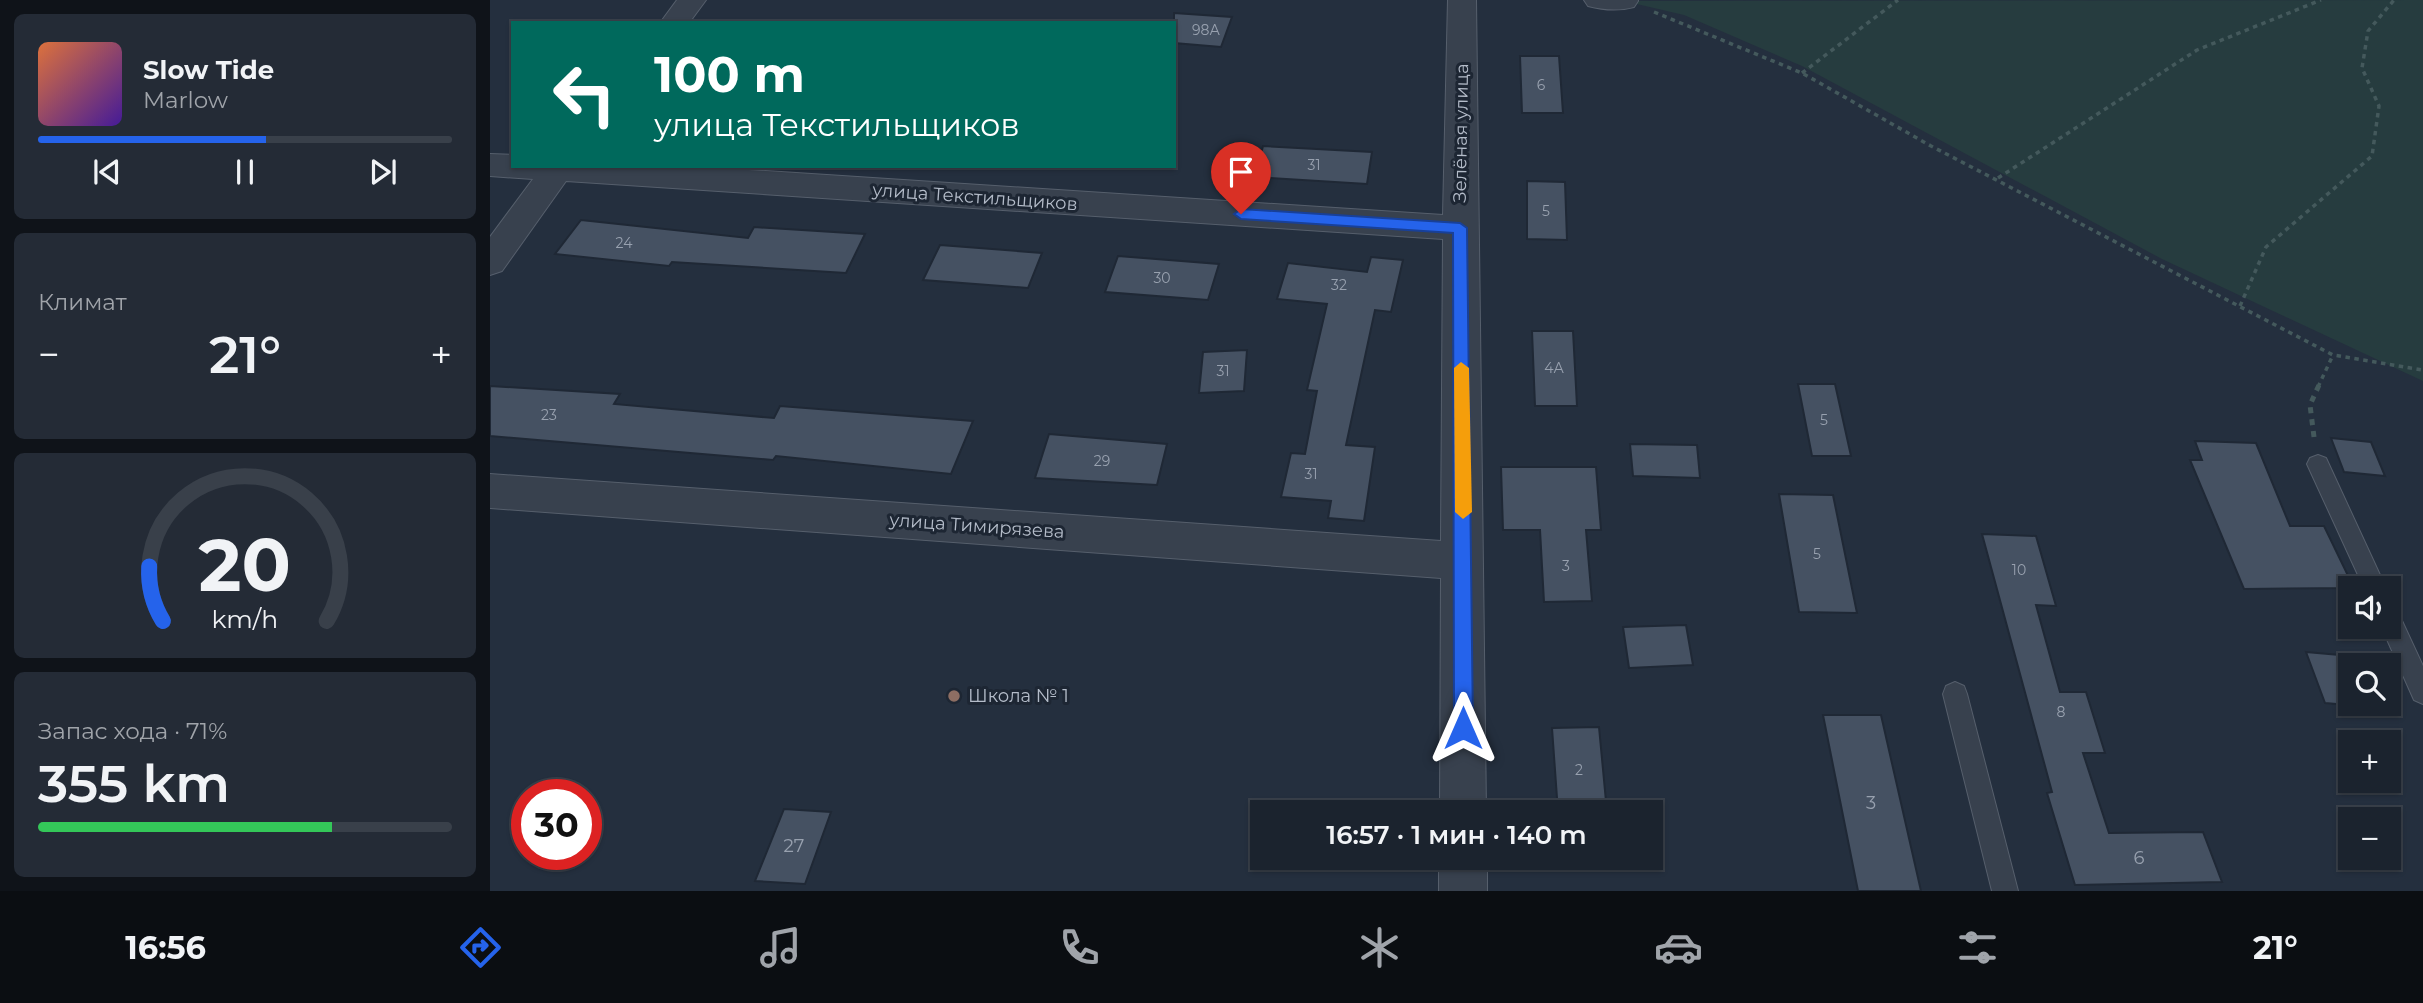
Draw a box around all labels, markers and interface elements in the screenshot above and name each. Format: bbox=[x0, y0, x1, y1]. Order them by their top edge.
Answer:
house number: 98А bbox=[1192, 21, 1220, 39]
text: 100 m bbox=[654, 45, 805, 104]
icon: left bbox=[539, 49, 630, 140]
text: Slow Tide bbox=[143, 54, 274, 86]
street label: Зелёная улица bbox=[1449, 63, 1473, 203]
house number: 6 bbox=[1537, 76, 1546, 94]
text: Marlow bbox=[143, 86, 228, 114]
text: улица Текстильщиков bbox=[654, 105, 1020, 144]
pin bbox=[1211, 142, 1271, 214]
icon: previous bbox=[88, 153, 126, 191]
icon: pause bbox=[226, 153, 264, 191]
icon: next bbox=[364, 153, 402, 191]
icon: arrive bbox=[1222, 153, 1260, 191]
house number: 31 bbox=[1308, 156, 1320, 174]
street label: улица Текстильщиков bbox=[871, 179, 1078, 215]
house number: 5 bbox=[1542, 202, 1550, 220]
house number: 24 bbox=[616, 234, 633, 252]
house number: 30 bbox=[1153, 269, 1171, 287]
house number: 32 bbox=[1331, 276, 1347, 294]
text: Климат bbox=[38, 288, 127, 316]
text: 21° bbox=[209, 323, 281, 386]
text: − bbox=[38, 331, 60, 378]
text: + bbox=[430, 331, 452, 378]
house number: 4А bbox=[1544, 359, 1564, 377]
house number: 31 bbox=[1217, 362, 1229, 380]
house number: 23 bbox=[541, 406, 557, 424]
house number: 5 bbox=[1820, 411, 1828, 429]
house number: 29 bbox=[1094, 452, 1110, 470]
house number: 31 bbox=[1305, 465, 1317, 483]
street label: улица Тимирязева bbox=[888, 509, 1065, 543]
text: 20 bbox=[199, 522, 291, 610]
house number: 5 bbox=[1813, 545, 1821, 563]
house number: 3 bbox=[1562, 557, 1570, 575]
house number: 10 bbox=[2012, 561, 2026, 579]
map controls bbox=[2338, 576, 2401, 870]
button: sound bbox=[2338, 576, 2401, 639]
text: km/h bbox=[212, 604, 278, 634]
button: search bbox=[2338, 653, 2401, 716]
place label: Школа № 1 bbox=[968, 685, 1069, 707]
marker: Школа № 1 bbox=[946, 688, 962, 704]
position arrow bbox=[1426, 691, 1500, 765]
house number: 8 bbox=[2057, 703, 2066, 721]
text: Запас хода · 71% bbox=[38, 717, 227, 745]
button: + bbox=[2338, 730, 2401, 793]
text: 355 km bbox=[38, 752, 230, 815]
house number: 2 bbox=[1575, 761, 1583, 779]
speed limit sign: 30 bbox=[511, 779, 602, 870]
house number: 3 bbox=[1866, 792, 1876, 814]
button: − bbox=[2338, 807, 2401, 870]
text: 16:57 · 1 мин · 140 m bbox=[1326, 819, 1587, 851]
house number: 27 bbox=[784, 835, 804, 857]
house number: 6 bbox=[2134, 847, 2145, 869]
icon: directions bbox=[456, 923, 505, 972]
icon: music bbox=[756, 923, 805, 972]
icon: phone bbox=[1055, 923, 1104, 972]
icon: climate bbox=[1355, 923, 1404, 972]
icon: car bbox=[1654, 923, 1703, 972]
icon: filters bbox=[1953, 923, 2002, 972]
text: 16:56 bbox=[125, 928, 206, 967]
text: 21° bbox=[2253, 928, 2298, 967]

